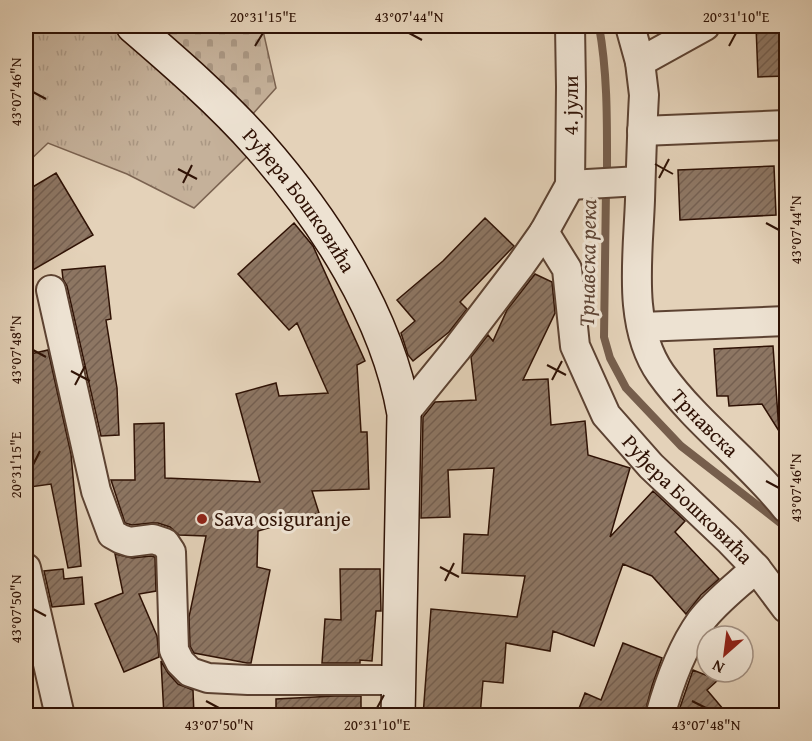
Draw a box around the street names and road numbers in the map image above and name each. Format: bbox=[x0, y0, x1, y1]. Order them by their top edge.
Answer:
street label: 4. јули bbox=[555, 75, 586, 136]
street label: Руђера Бошковића bbox=[236, 121, 364, 278]
street label: Трнавска bbox=[664, 382, 746, 464]
street label: Руђера Бошковића bbox=[615, 427, 760, 571]

